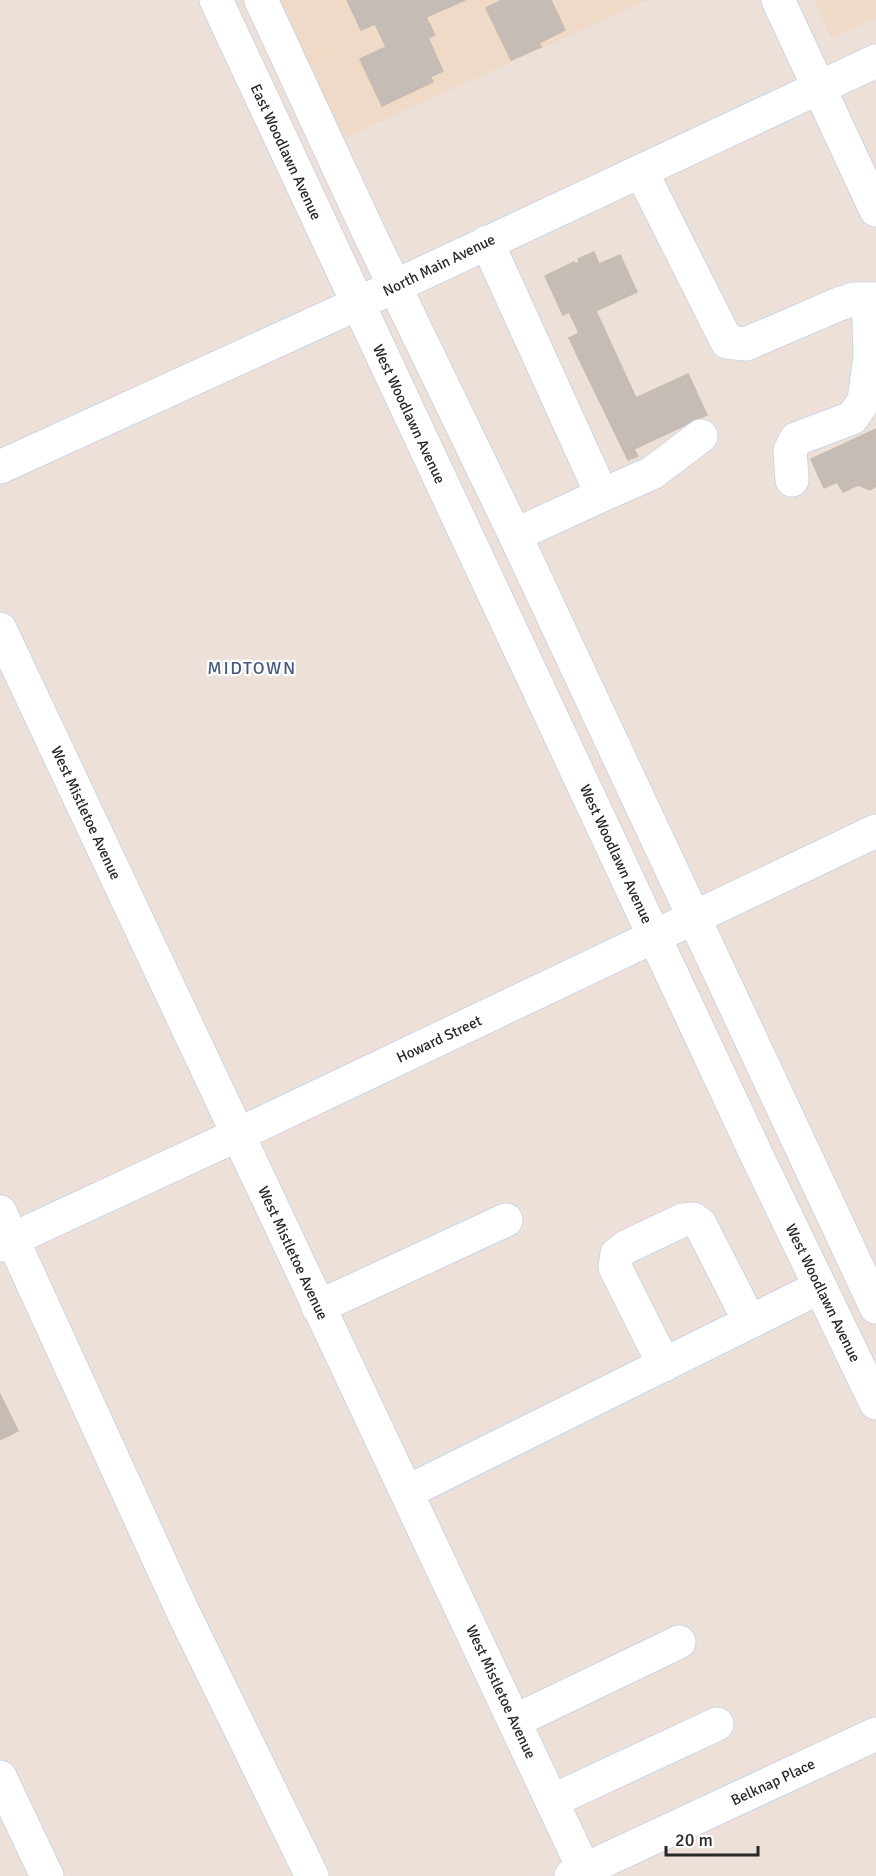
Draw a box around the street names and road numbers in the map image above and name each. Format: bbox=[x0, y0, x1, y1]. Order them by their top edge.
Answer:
street label: East Woodlawn Avenue bbox=[247, 81, 325, 223]
street label: North Main Avenue bbox=[380, 230, 498, 300]
street label: West Woodlawn Avenue bbox=[369, 342, 449, 486]
street label: West Mistletoe Avenue bbox=[47, 743, 125, 883]
street label: West Woodlawn Avenue bbox=[576, 782, 656, 926]
street label: Howard Street bbox=[394, 1011, 484, 1067]
street label: West Mistletoe Avenue bbox=[254, 1183, 332, 1323]
street label: West Woodlawn Avenue bbox=[782, 1221, 864, 1365]
street label: West Mistletoe Avenue bbox=[462, 1622, 540, 1762]
street label: Belknap Place bbox=[728, 1755, 818, 1809]

